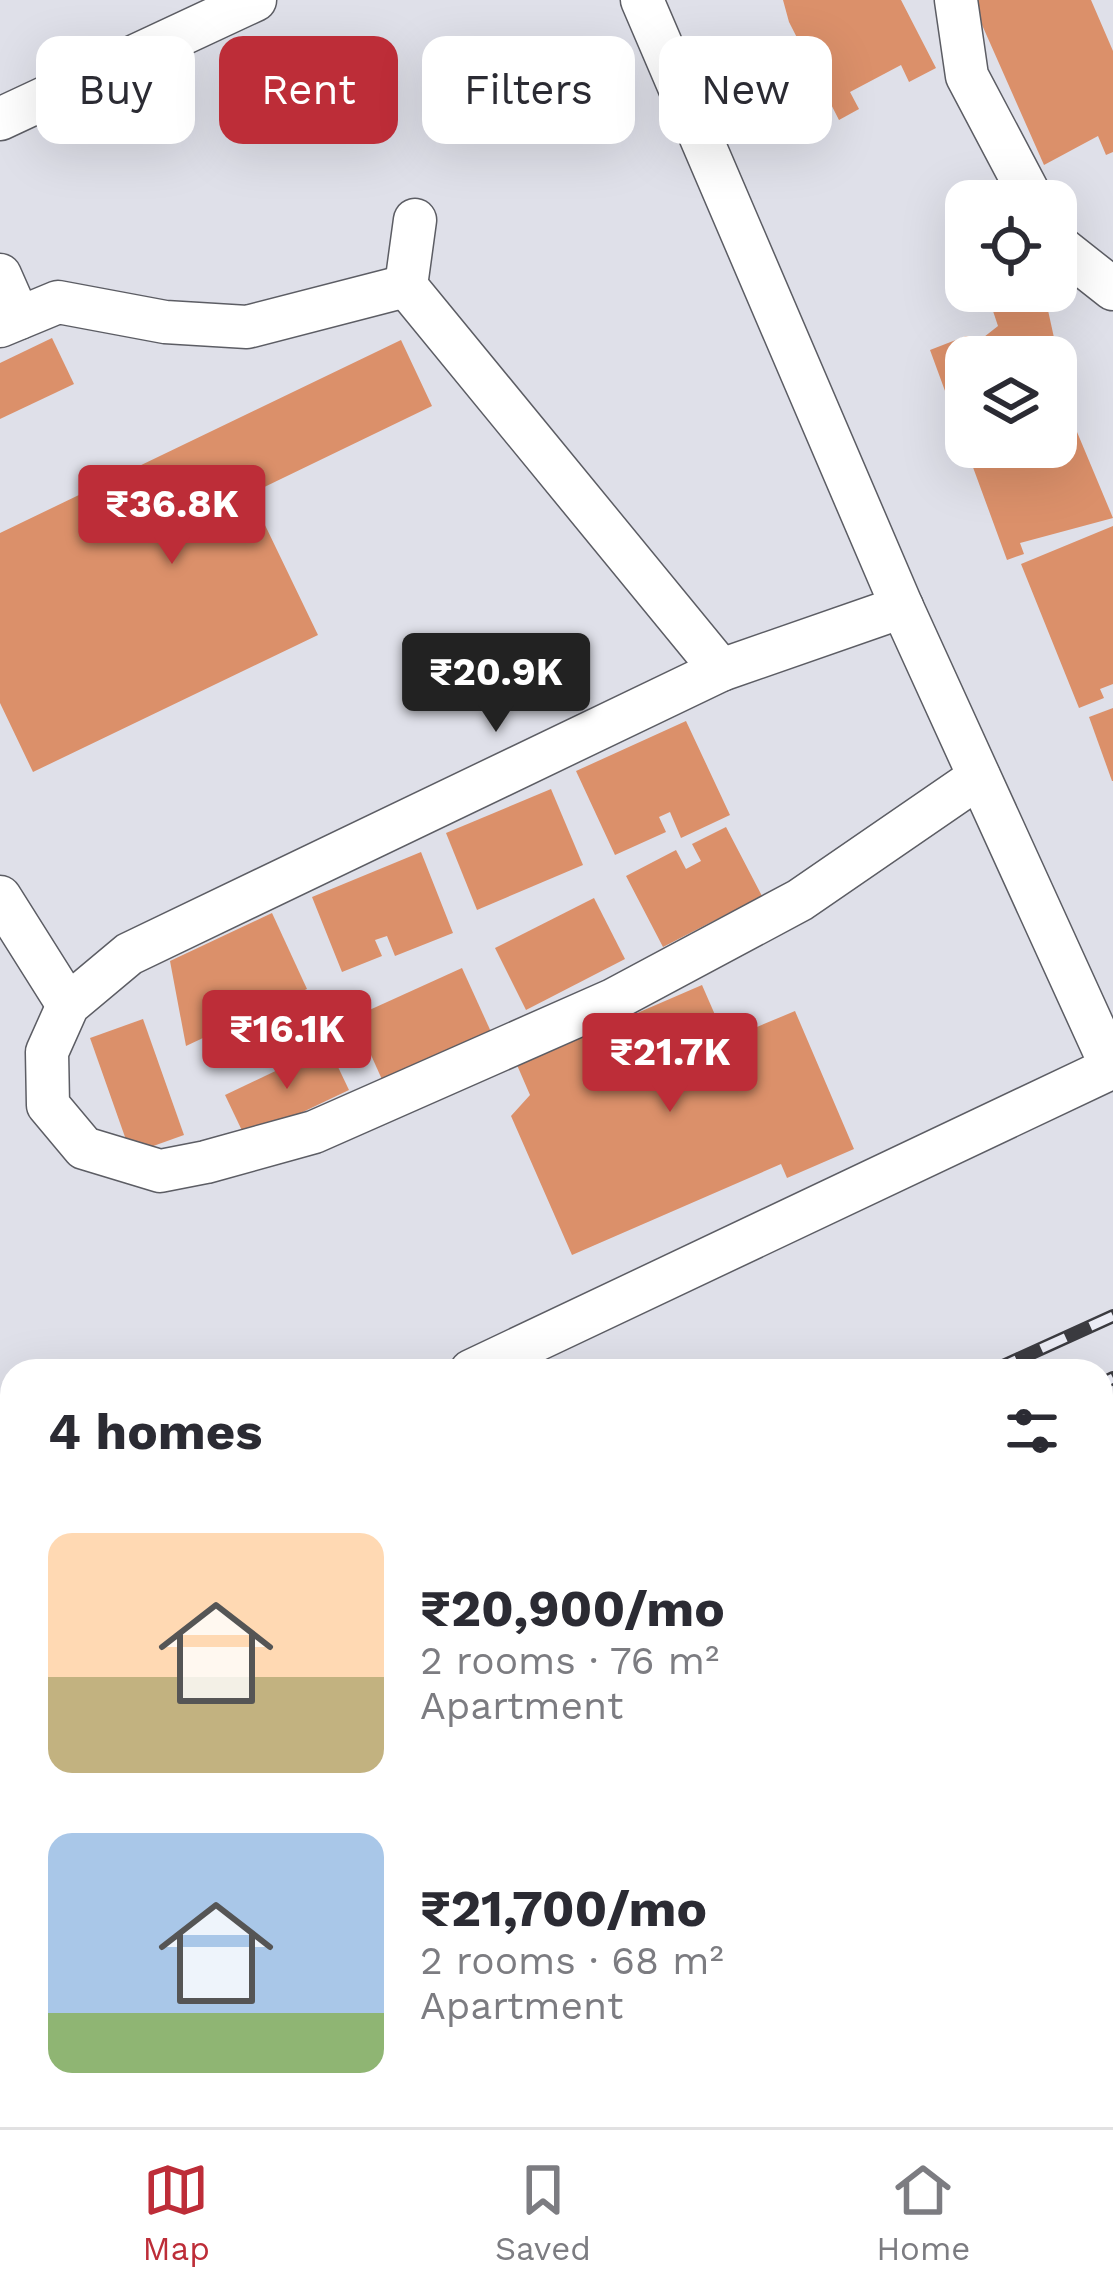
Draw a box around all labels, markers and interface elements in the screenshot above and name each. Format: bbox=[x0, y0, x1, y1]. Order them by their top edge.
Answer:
chip: Buy bbox=[36, 36, 195, 144]
chip: Rent bbox=[219, 36, 398, 144]
chip: Filters bbox=[422, 36, 635, 144]
chip: New bbox=[659, 36, 832, 144]
map controls bbox=[945, 180, 1077, 468]
button: locate bbox=[945, 180, 1077, 312]
button: layers bbox=[945, 336, 1077, 468]
pin: ₹36.8K bbox=[74, 465, 270, 567]
text: ₹36.8K bbox=[105, 481, 239, 526]
pin: ₹20.9K bbox=[398, 633, 594, 735]
text: ₹20.9K bbox=[429, 649, 563, 694]
pin: ₹16.1K bbox=[189, 990, 385, 1092]
text: ₹16.1K bbox=[229, 1006, 345, 1051]
pin: ₹21.7K bbox=[572, 1013, 768, 1115]
text: ₹21.7K bbox=[609, 1029, 731, 1074]
icon: filters bbox=[999, 1398, 1065, 1464]
text: 4 homes bbox=[48, 1402, 262, 1461]
text: ₹20,900/mo bbox=[420, 1579, 725, 1638]
icon: home bbox=[144, 1581, 288, 1725]
text: 2 rooms · 76 m² bbox=[420, 1638, 719, 1683]
text: Apartment bbox=[420, 1683, 623, 1728]
text: ₹21,700/mo bbox=[420, 1879, 707, 1938]
icon: home bbox=[144, 1881, 288, 2025]
text: 2 rooms · 68 m² bbox=[420, 1938, 724, 1983]
text: Apartment bbox=[420, 1983, 623, 2028]
tab: Map bbox=[143, 2157, 210, 2268]
tab: Saved bbox=[495, 2157, 591, 2268]
tab: Home bbox=[876, 2157, 970, 2268]

